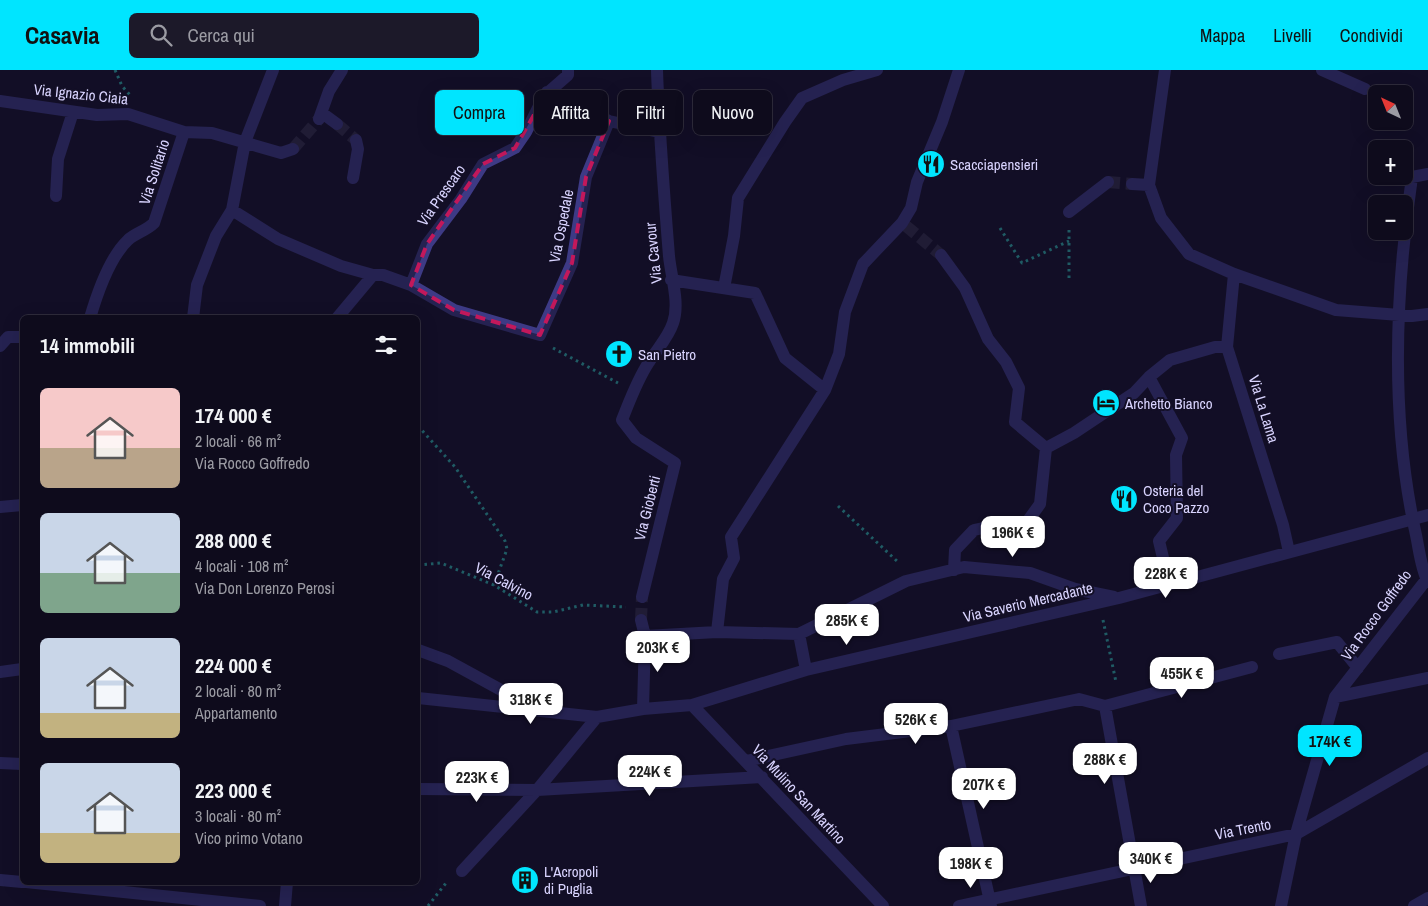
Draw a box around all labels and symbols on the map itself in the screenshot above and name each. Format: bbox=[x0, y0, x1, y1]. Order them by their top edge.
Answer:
street label: Via Ignazio Ciaia bbox=[33, 79, 129, 109]
north arrow bbox=[1368, 85, 1412, 130]
street label: Via Solitario bbox=[134, 137, 174, 207]
restaurant icon: Scacciapensieri bbox=[916, 149, 946, 179]
place label: Scacciapensieri bbox=[950, 154, 1038, 175]
street label: Via Prescaro bbox=[412, 160, 470, 230]
street label: Via Ospedale bbox=[544, 187, 578, 264]
street label: Via Cavour bbox=[639, 221, 667, 285]
church icon: San Pietro bbox=[604, 339, 634, 369]
place label: San Pietro bbox=[638, 344, 696, 365]
street label: Via La Lama bbox=[1244, 373, 1284, 445]
hotel icon: Archetto Bianco bbox=[1091, 388, 1121, 418]
place label: Archetto Bianco bbox=[1124, 393, 1213, 414]
street label: Via Gioberti bbox=[629, 473, 665, 543]
place label: Osteria del Coco Pazzo bbox=[1143, 480, 1209, 518]
restaurant icon: Osteria del Coco Pazzo bbox=[1109, 484, 1139, 514]
pin: 196K € bbox=[972, 516, 1054, 558]
pin: 228K € bbox=[1125, 556, 1207, 599]
street label: Via Calvino bbox=[471, 557, 537, 605]
street label: Via Rocco Goffredo bbox=[1336, 565, 1416, 665]
street label: Via Saverio Mercadante bbox=[961, 577, 1095, 627]
pin: 285K € bbox=[806, 604, 888, 646]
pin: 203K € bbox=[617, 630, 699, 673]
pin: 455K € bbox=[1141, 656, 1223, 699]
pin: 318K € bbox=[490, 682, 572, 725]
pin: 526K € bbox=[875, 702, 957, 745]
pin: 174K € bbox=[1289, 724, 1371, 767]
street label: Via Mulino San Martino bbox=[747, 740, 851, 848]
pin: 288K € bbox=[1064, 742, 1146, 785]
pin: 224K € bbox=[609, 754, 691, 797]
pin: 223K € bbox=[436, 760, 518, 803]
pin: 207K € bbox=[943, 768, 1025, 810]
street label: Via Trento bbox=[1213, 813, 1273, 845]
pin: 340K € bbox=[1110, 842, 1192, 884]
pin: 198K € bbox=[930, 846, 1012, 889]
place label: L'Acropoli di Puglia bbox=[544, 861, 598, 899]
building icon: L'Acropoli di Puglia bbox=[510, 865, 540, 895]

